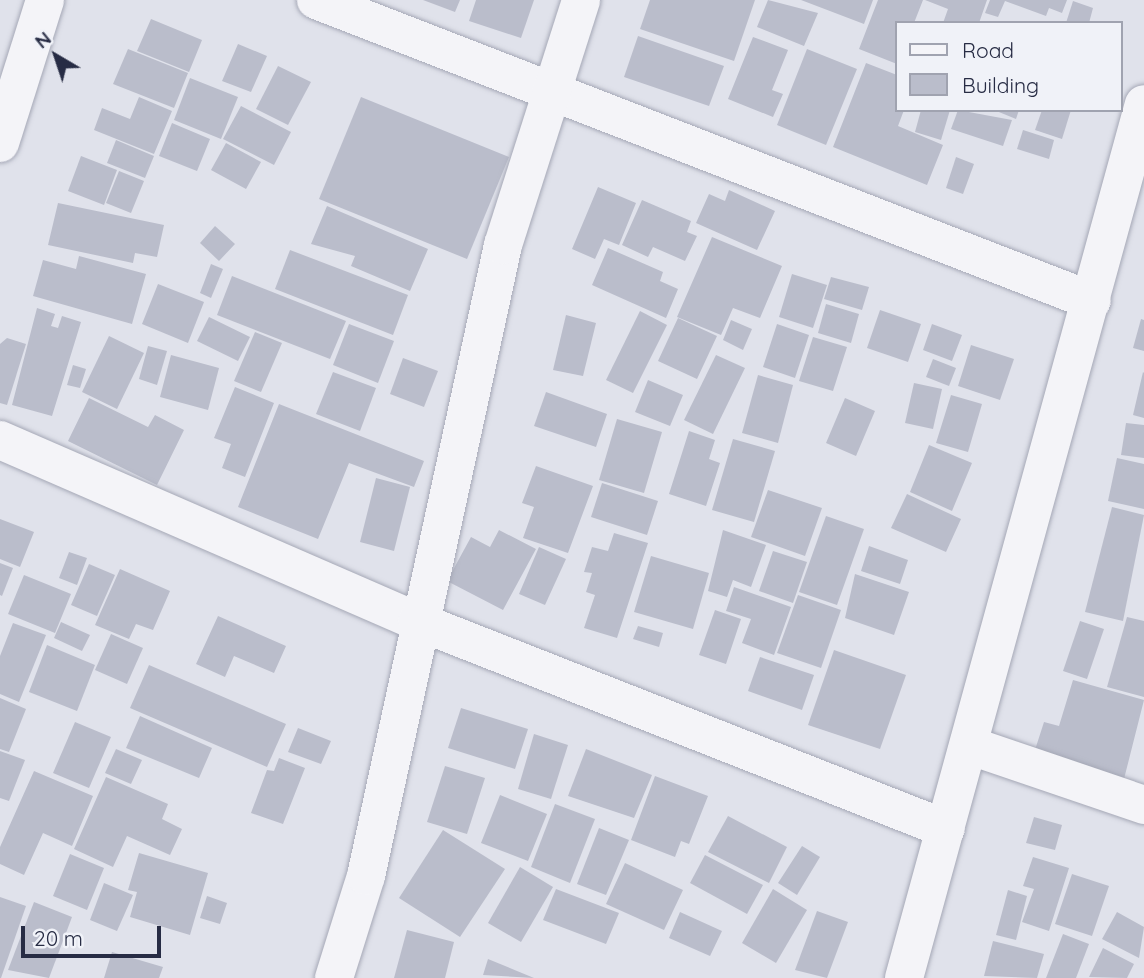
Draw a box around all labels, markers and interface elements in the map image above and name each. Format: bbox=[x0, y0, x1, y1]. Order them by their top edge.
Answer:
north arrow bbox=[21, 21, 91, 91]
legend bbox=[895, 21, 1123, 112]
text: N bbox=[30, 26, 56, 53]
text: Road bbox=[962, 37, 1014, 63]
text: Building bbox=[962, 72, 1039, 98]
scale bar bbox=[24, 912, 164, 956]
text: 20 m bbox=[34, 925, 83, 951]

